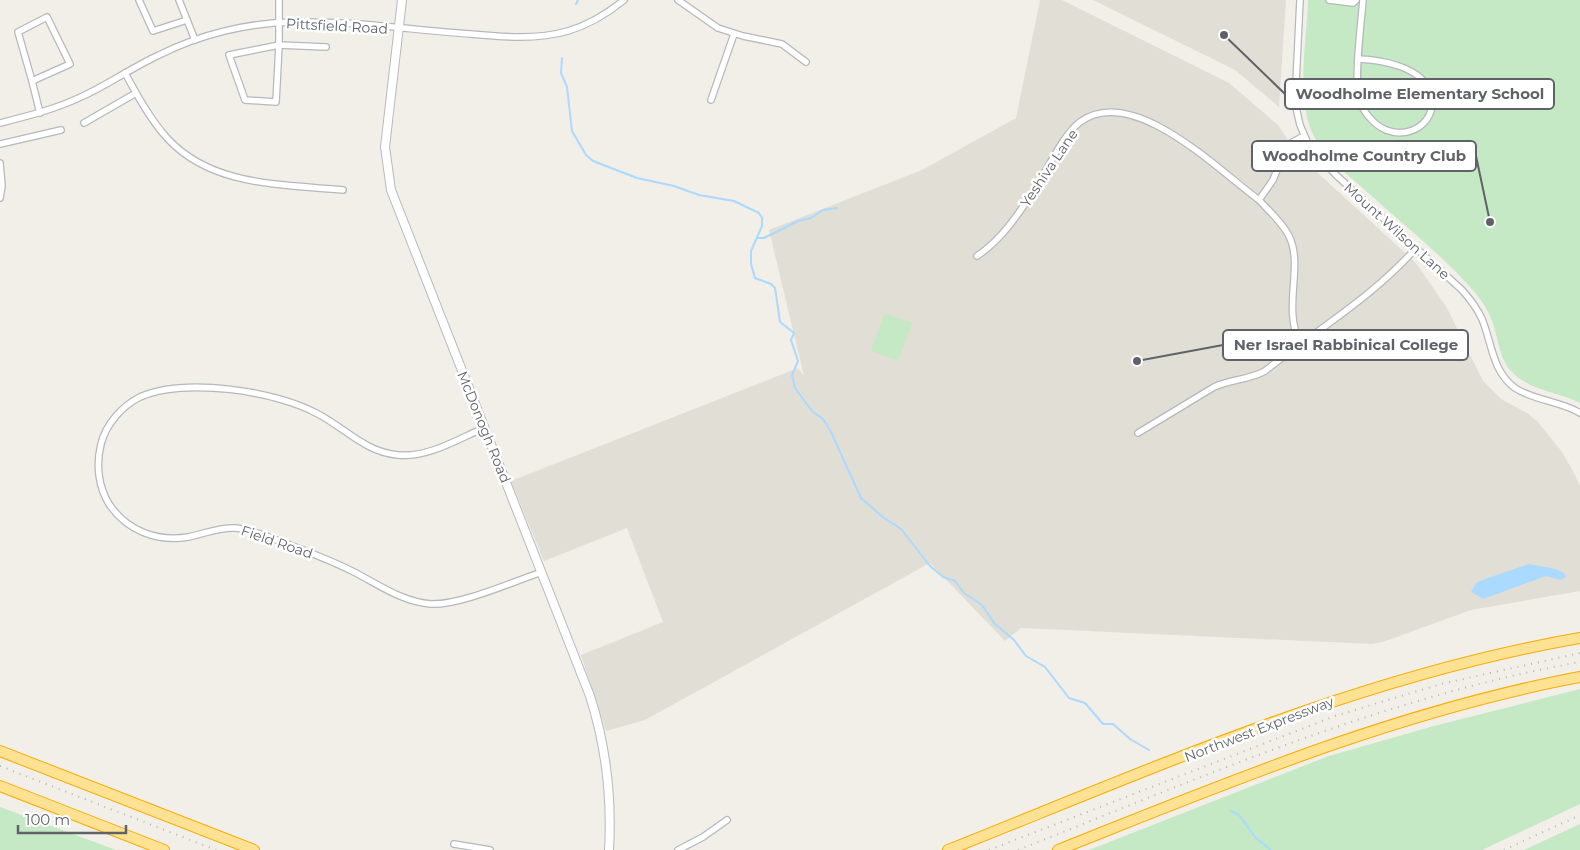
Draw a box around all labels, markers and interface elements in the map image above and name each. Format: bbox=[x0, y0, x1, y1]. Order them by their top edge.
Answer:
street label: Pittsfield Road bbox=[285, 14, 389, 38]
callout: Woodholme Elementary School bbox=[1285, 79, 1554, 109]
text: Woodholme Elementary School bbox=[1296, 84, 1544, 103]
street label: Yeshiva Lane bbox=[1016, 126, 1082, 210]
callout: Woodholme Country Club bbox=[1252, 141, 1476, 171]
text: Woodholme Country Club bbox=[1262, 146, 1466, 165]
street label: Mount Wilson Lane bbox=[1340, 179, 1454, 283]
callout: Ner Israel Rabbinical College bbox=[1223, 330, 1468, 360]
text: Ner Israel Rabbinical College bbox=[1234, 335, 1458, 354]
street label: McDonogh Road bbox=[453, 368, 515, 486]
street label: Field Road bbox=[239, 521, 315, 563]
street label: Northwest Expressway bbox=[1182, 692, 1337, 766]
scale bar bbox=[18, 802, 125, 834]
text: 100 m bbox=[25, 810, 70, 829]

